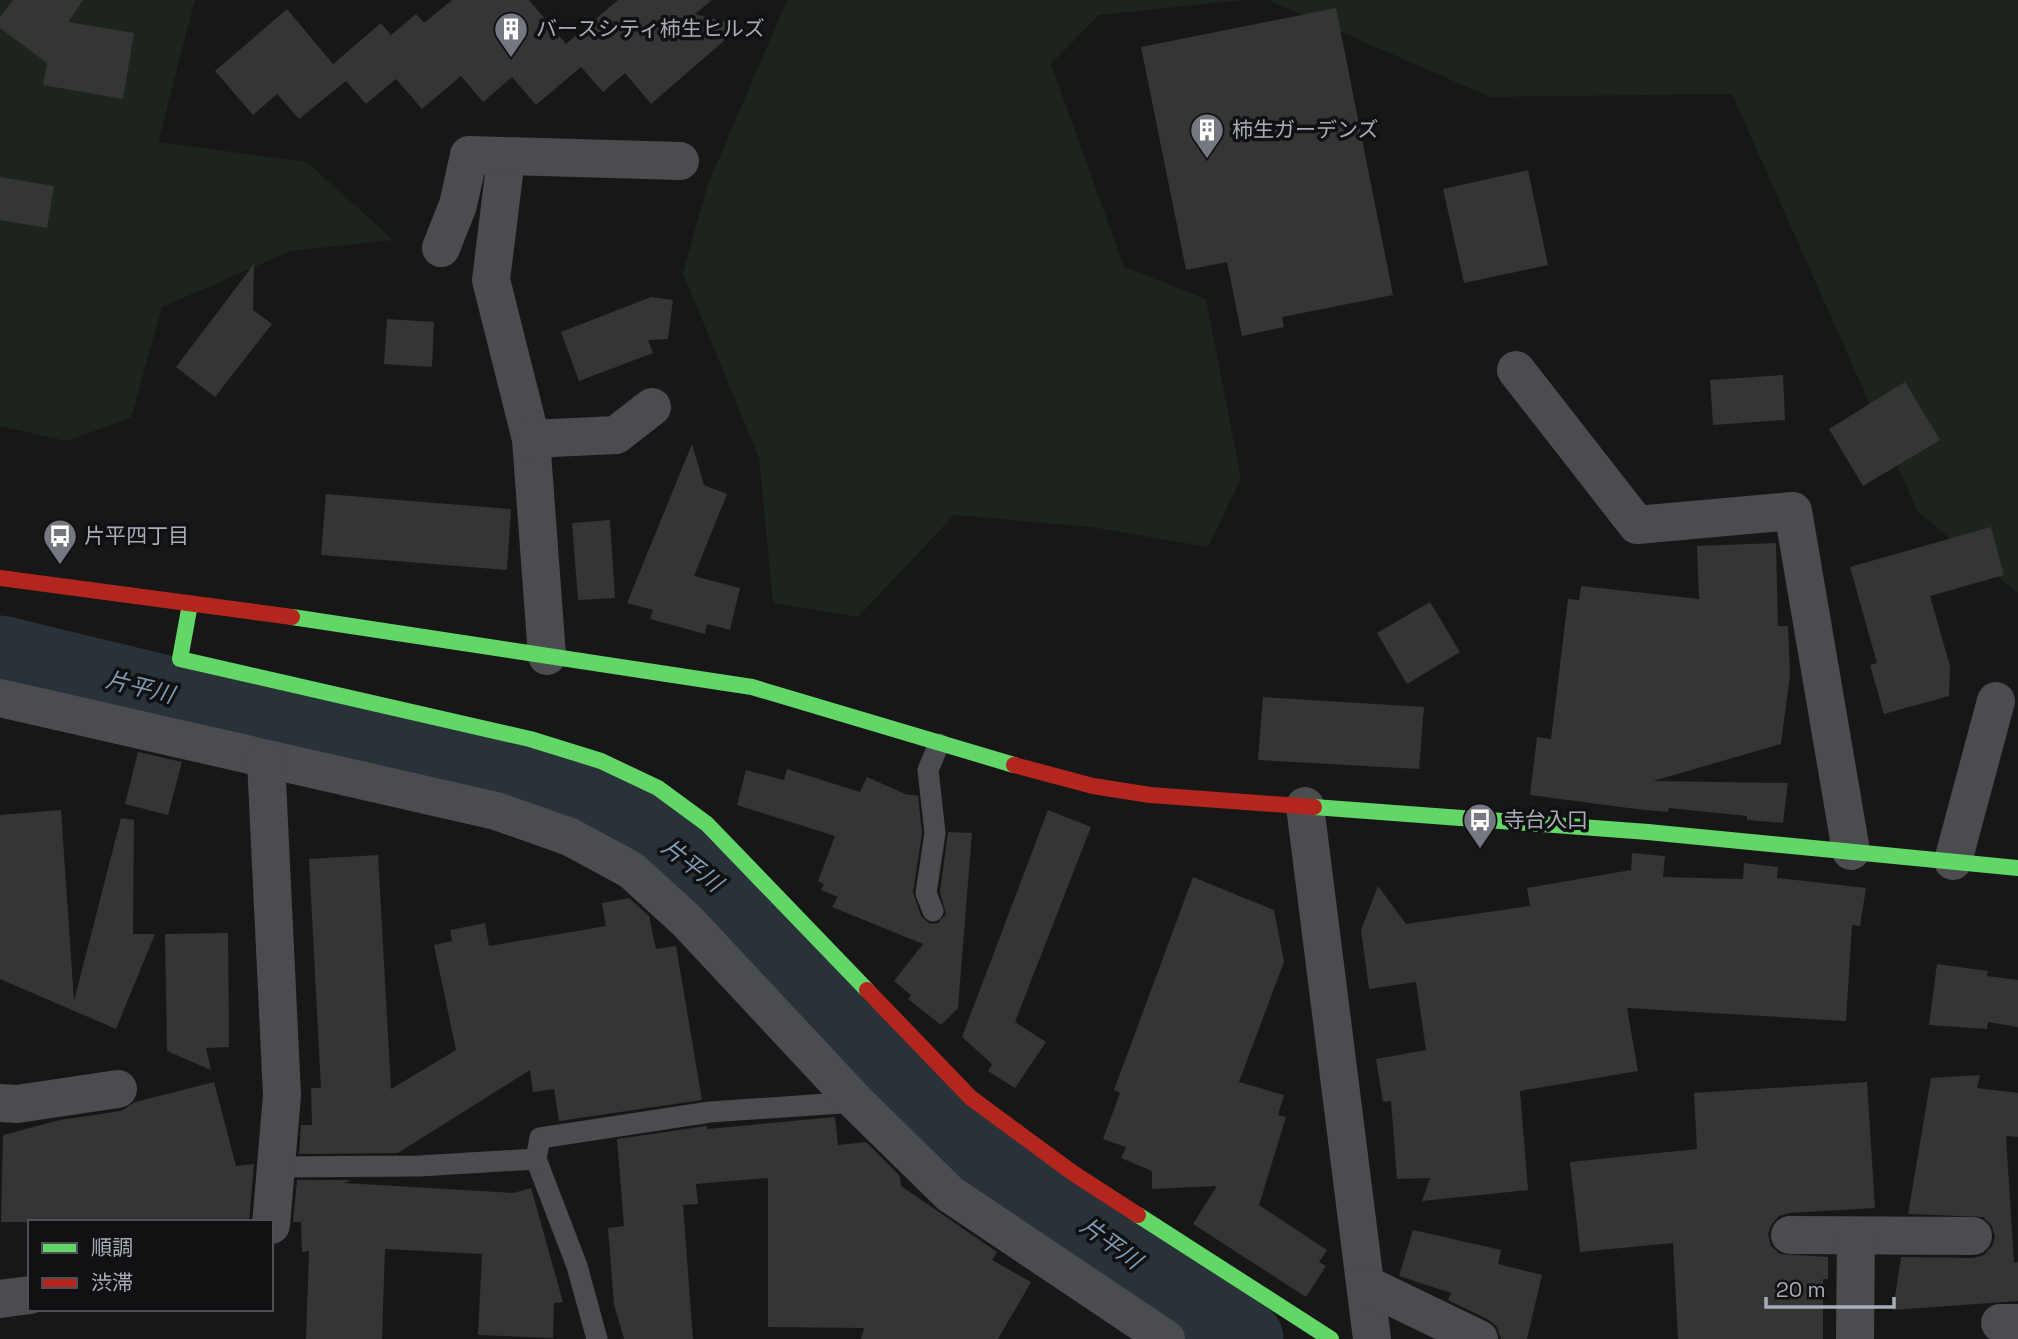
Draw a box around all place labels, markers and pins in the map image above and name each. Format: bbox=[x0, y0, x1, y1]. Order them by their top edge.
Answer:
building icon: バースシティ柿生ヒルズ bbox=[492, 10, 530, 59]
place label: バースシティ柿生ヒルズ bbox=[536, 15, 765, 42]
building icon: 柿生ガーデンズ bbox=[1188, 111, 1226, 160]
place label: 柿生ガーデンズ bbox=[1232, 116, 1379, 143]
bus stop icon: 片平四丁目 bbox=[41, 517, 79, 566]
place label: 片平四丁目 bbox=[84, 522, 189, 549]
bus stop icon: 寺台入口 bbox=[1461, 801, 1499, 850]
place label: 寺台入口 bbox=[1504, 806, 1588, 833]

